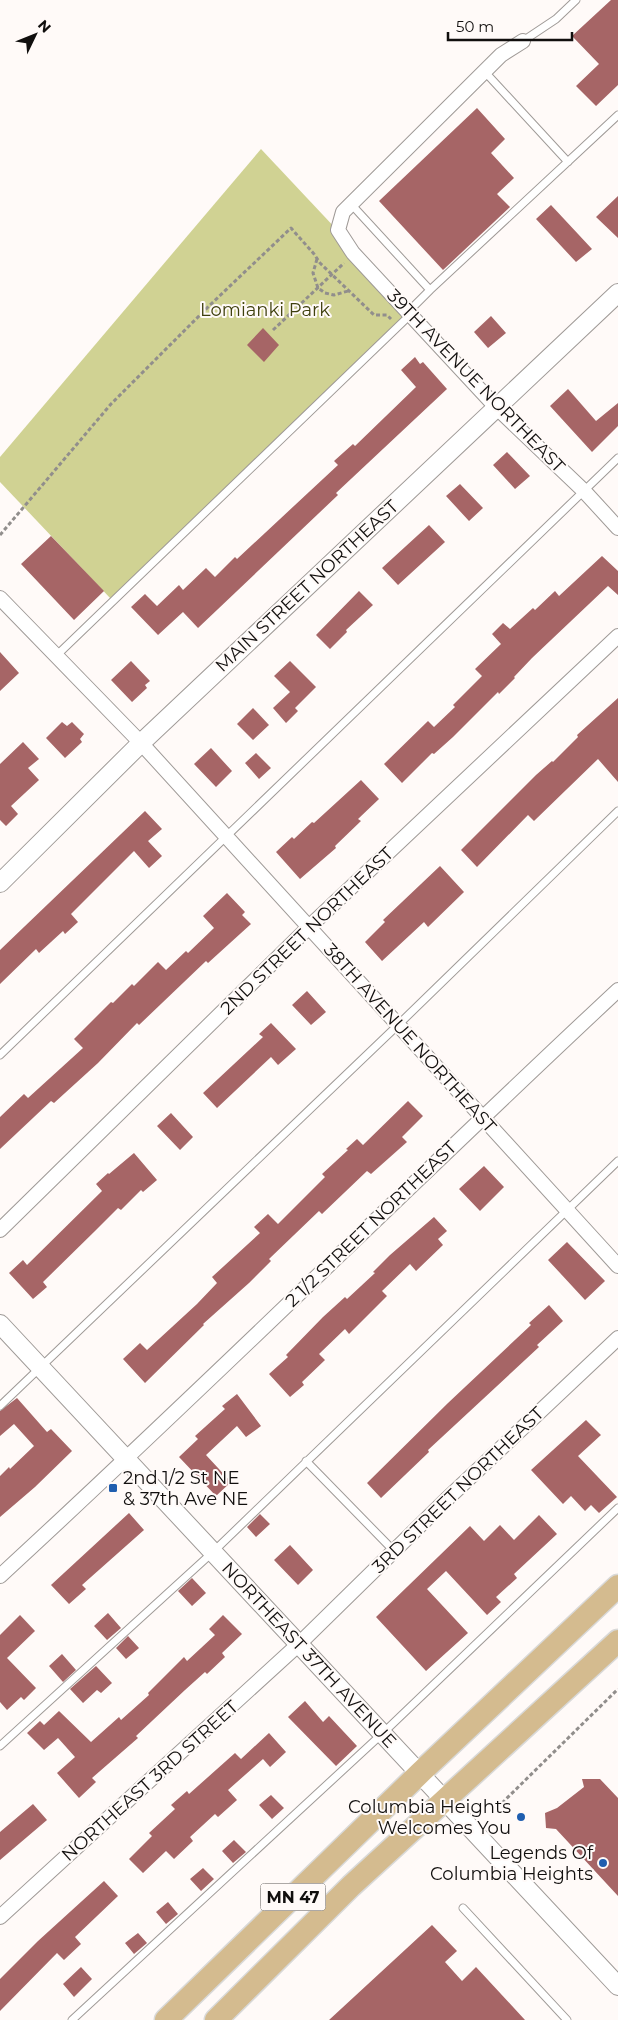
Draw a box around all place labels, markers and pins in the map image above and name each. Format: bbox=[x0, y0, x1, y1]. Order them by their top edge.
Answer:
place label: 2nd 1/2 St NE & 37th Ave NE bbox=[123, 1467, 248, 1510]
marker: 2nd 1/2 St NE & 37th Ave NE bbox=[107, 1482, 119, 1494]
place label: Columbia Heights Welcomes You bbox=[348, 1796, 511, 1839]
marker: Columbia Heights Welcomes You bbox=[515, 1811, 527, 1823]
place label: Legends Of Columbia Heights bbox=[430, 1842, 594, 1885]
marker: Legends Of Columbia Heights bbox=[597, 1857, 609, 1869]

